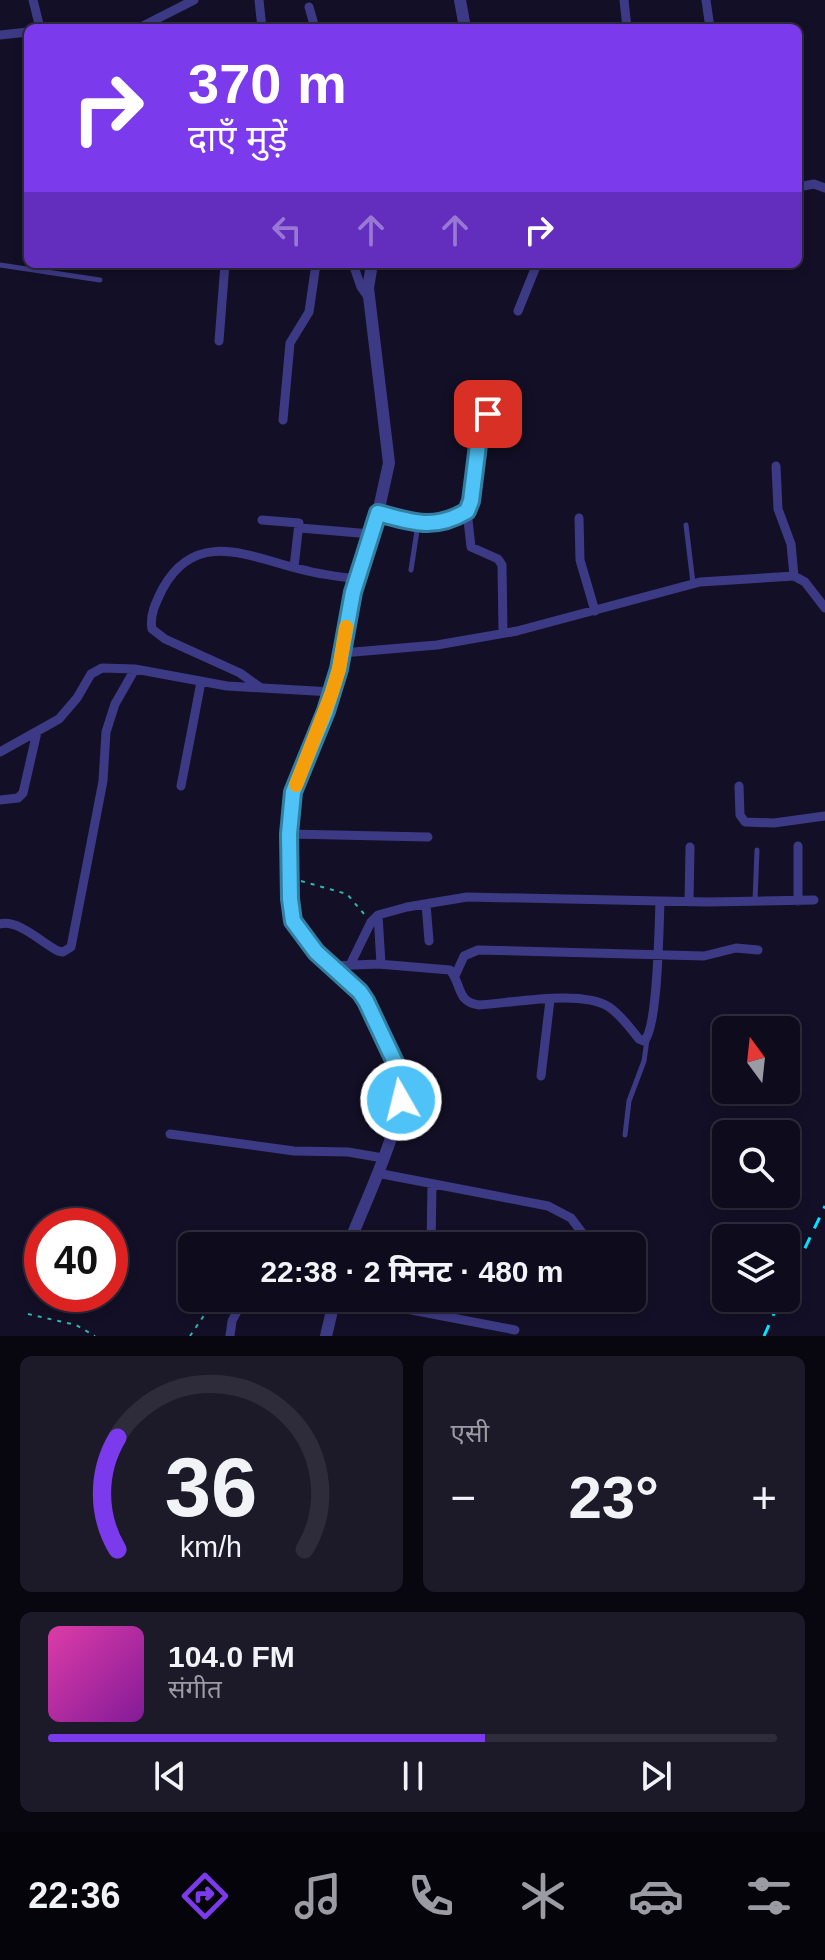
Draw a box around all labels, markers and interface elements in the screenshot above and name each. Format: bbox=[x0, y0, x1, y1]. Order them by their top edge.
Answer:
text: 370 m bbox=[188, 52, 347, 115]
icon: right bbox=[56, 56, 160, 160]
text: दाएँ मुड़ें bbox=[188, 118, 287, 159]
icon: left bbox=[265, 208, 309, 252]
icon: ahead bbox=[349, 208, 393, 252]
icon: ahead bbox=[433, 208, 477, 252]
icon: right bbox=[517, 208, 561, 252]
pin bbox=[454, 380, 522, 448]
icon: arrive bbox=[466, 392, 510, 436]
north arrow bbox=[712, 1016, 800, 1104]
map controls bbox=[712, 1016, 800, 1312]
position arrow bbox=[359, 1058, 443, 1142]
button: search bbox=[712, 1120, 800, 1208]
speed limit sign: 40 bbox=[24, 1208, 128, 1312]
button: layers bbox=[712, 1224, 800, 1312]
text: 22:38 · 2 मिनट · 480 m bbox=[260, 1255, 564, 1288]
text: एसी bbox=[451, 1418, 489, 1448]
text: 36 bbox=[165, 1441, 258, 1534]
text: 23° bbox=[568, 1464, 659, 1531]
text: − bbox=[451, 1473, 476, 1522]
text: + bbox=[751, 1473, 777, 1522]
text: km/h bbox=[180, 1531, 242, 1563]
text: 104.0 FM bbox=[168, 1640, 295, 1673]
text: संगीत bbox=[168, 1674, 222, 1704]
icon: previous bbox=[148, 1754, 192, 1798]
icon: pause bbox=[391, 1754, 435, 1798]
icon: next bbox=[634, 1754, 678, 1798]
icon: directions bbox=[177, 1868, 233, 1924]
icon: music bbox=[290, 1868, 346, 1924]
icon: phone bbox=[403, 1868, 459, 1924]
icon: climate bbox=[515, 1868, 571, 1924]
icon: car bbox=[628, 1868, 684, 1924]
icon: filters bbox=[741, 1868, 797, 1924]
text: 22:36 bbox=[28, 1875, 120, 1916]

